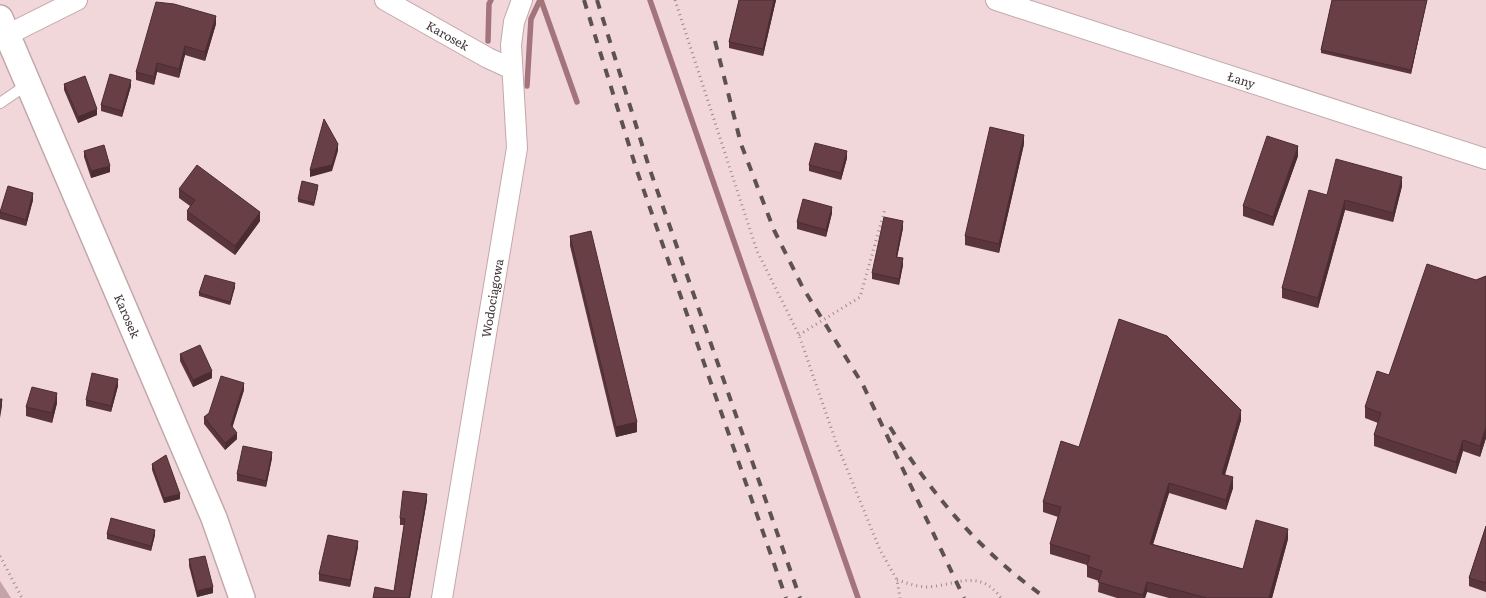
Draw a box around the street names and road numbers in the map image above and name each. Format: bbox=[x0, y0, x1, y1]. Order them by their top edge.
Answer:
street label: Karosek bbox=[423, 16, 473, 55]
street label: Łany bbox=[1225, 67, 1258, 93]
street label: Wodociągowa bbox=[477, 257, 508, 339]
street label: Karosek bbox=[110, 291, 145, 341]

